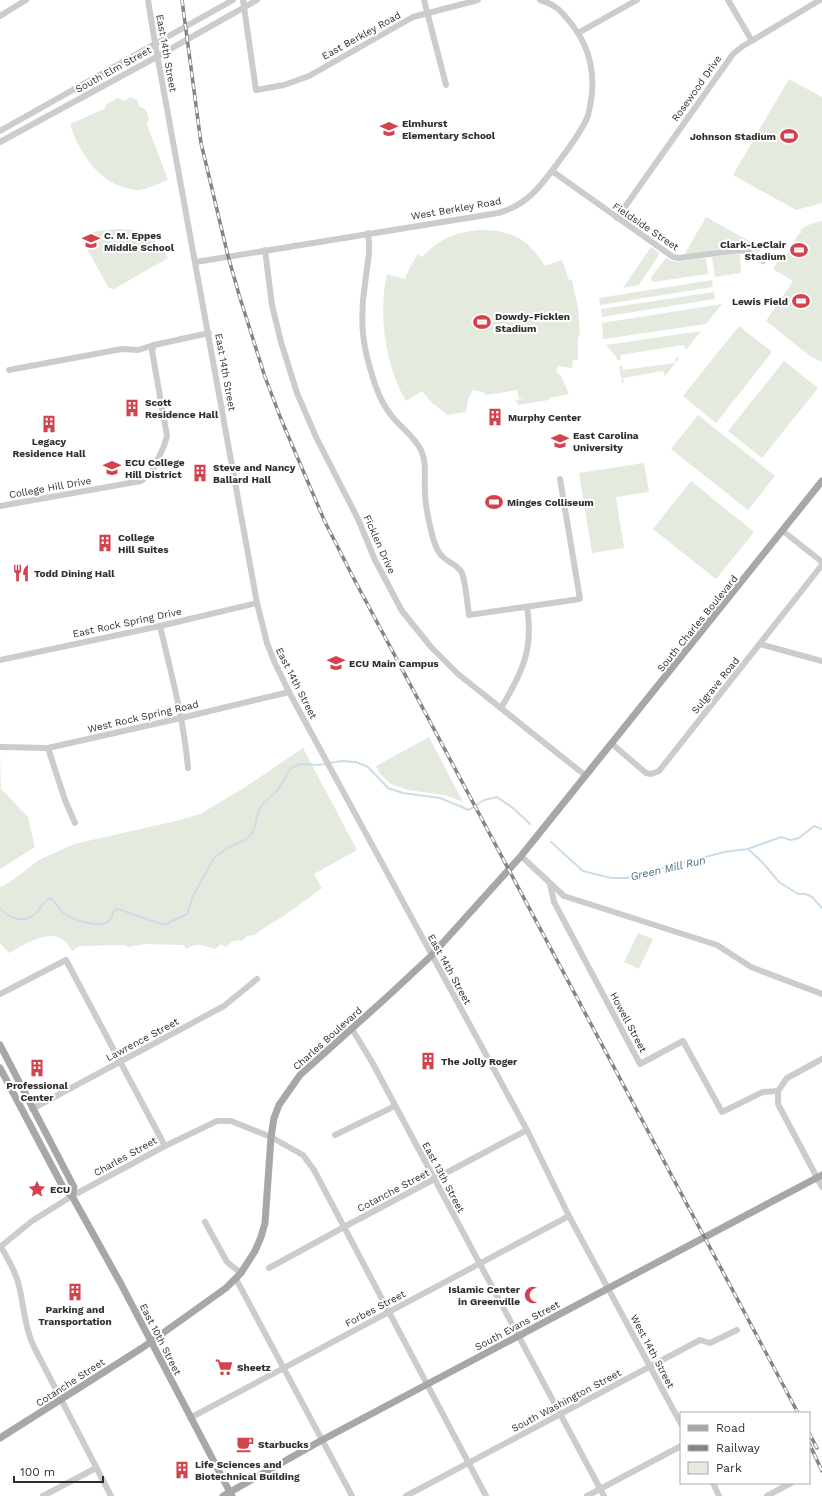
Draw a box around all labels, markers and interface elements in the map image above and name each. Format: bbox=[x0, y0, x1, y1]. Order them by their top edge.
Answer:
street label: East Berkley Road bbox=[320, 9, 403, 62]
street label: East 14th Street bbox=[154, 13, 179, 94]
street label: South Elm Street bbox=[73, 44, 154, 95]
street label: Rosewood Drive bbox=[669, 53, 723, 123]
place label: Elmhurst Elementary School bbox=[402, 118, 496, 141]
school or university icon: Elmhurst Elementary School bbox=[379, 119, 399, 139]
sports icon: Johnson Stadium bbox=[779, 126, 799, 146]
place label: Johnson Stadium bbox=[690, 131, 776, 142]
street label: West Berkley Road bbox=[410, 195, 502, 222]
street label: Fieldside Street bbox=[611, 200, 682, 253]
place label: C. M. Eppes Middle School bbox=[104, 230, 175, 253]
school or university icon: C. M. Eppes Middle School bbox=[81, 231, 101, 251]
place label: Clark-LeClair Stadium bbox=[720, 239, 787, 262]
sports icon: Clark-LeClair Stadium bbox=[789, 240, 809, 260]
sports icon: Lewis Field bbox=[791, 291, 811, 311]
place label: Lewis Field bbox=[732, 296, 788, 307]
place label: Dowdy-Ficklen Stadium bbox=[495, 311, 570, 334]
sports icon: Dowdy-Ficklen Stadium bbox=[472, 312, 492, 332]
street label: East 14th Street bbox=[213, 332, 238, 413]
place label: Scott Residence Hall bbox=[145, 397, 219, 420]
building icon: Scott Residence Hall bbox=[122, 398, 142, 418]
building icon: Murphy Center bbox=[485, 407, 505, 427]
place label: Murphy Center bbox=[508, 412, 582, 423]
building icon: Legacy Residence Hall bbox=[39, 414, 59, 434]
place label: East Carolina University bbox=[573, 430, 639, 453]
school or university icon: East Carolina University bbox=[550, 431, 570, 451]
place label: Legacy Residence Hall bbox=[12, 436, 86, 459]
place label: ECU College Hill District bbox=[125, 457, 185, 480]
school or university icon: ECU College Hill District bbox=[102, 458, 122, 478]
place label: Steve and Nancy Ballard Hall bbox=[213, 462, 296, 485]
building icon: Steve and Nancy Ballard Hall bbox=[190, 463, 210, 483]
street label: College Hill Drive bbox=[8, 475, 92, 500]
sports icon: Minges Colliseum bbox=[484, 492, 504, 512]
place label: Minges Colliseum bbox=[507, 497, 594, 508]
street label: Ficklen Drive bbox=[362, 513, 398, 576]
place label: College Hill Suites bbox=[118, 532, 169, 555]
building icon: College Hill Suites bbox=[95, 533, 115, 553]
restaurant icon: Todd Dining Hall bbox=[11, 563, 31, 583]
place label: Todd Dining Hall bbox=[34, 568, 115, 579]
street label: South Charles Boulevard bbox=[655, 573, 740, 674]
street label: East Rock Spring Drive bbox=[72, 606, 183, 639]
street label: East 14th Street bbox=[274, 646, 320, 721]
school or university icon: ECU Main Campus bbox=[326, 653, 346, 673]
street label: Sulgrave Road bbox=[689, 655, 741, 716]
place label: ECU Main Campus bbox=[349, 658, 439, 669]
street label: West Rock Spring Road bbox=[87, 698, 200, 735]
water label: Green Mill Run bbox=[629, 854, 707, 883]
street label: East 14th Street bbox=[426, 932, 474, 1007]
street label: Howell Street bbox=[608, 990, 649, 1055]
street label: Charles Boulevard bbox=[291, 1005, 364, 1072]
street label: Lawrence Street bbox=[104, 1015, 181, 1063]
building icon: The Jolly Roger bbox=[418, 1051, 438, 1071]
place label: The Jolly Roger bbox=[441, 1056, 518, 1067]
building icon: Professional Center bbox=[27, 1058, 47, 1078]
place label: Professional Center bbox=[6, 1080, 69, 1103]
street label: Charles Street bbox=[92, 1134, 159, 1178]
street label: East 13th Street bbox=[420, 1140, 467, 1215]
street label: Cotanche Street bbox=[355, 1166, 432, 1214]
place icon: ECU bbox=[27, 1179, 47, 1199]
place label: ECU bbox=[50, 1184, 70, 1195]
building icon: Parking and Transportation bbox=[65, 1282, 85, 1302]
place label: Islamic Center in Greenville bbox=[448, 1284, 521, 1307]
mosque icon: Islamic Center in Greenville bbox=[523, 1285, 543, 1305]
street label: Forbes Street bbox=[343, 1288, 408, 1329]
street label: South Evans Street bbox=[473, 1298, 562, 1352]
street label: East 10th Street bbox=[138, 1302, 184, 1378]
place label: Parking and Transportation bbox=[38, 1304, 112, 1327]
street label: West 14th Street bbox=[629, 1313, 677, 1391]
street label: Cotanche Street bbox=[34, 1356, 107, 1409]
supermarket icon: Sheetz bbox=[214, 1357, 234, 1377]
place label: Sheetz bbox=[237, 1362, 271, 1373]
street label: South Washington Street bbox=[510, 1366, 624, 1434]
legend bbox=[680, 1412, 810, 1484]
text: Road bbox=[716, 1421, 745, 1435]
cafe icon: Starbucks bbox=[235, 1434, 255, 1454]
place label: Starbucks bbox=[258, 1439, 309, 1450]
text: Railway bbox=[716, 1441, 761, 1455]
scale bar bbox=[14, 1458, 103, 1484]
place label: Life Sciences and Biotechnical Building bbox=[195, 1459, 300, 1482]
building icon: Life Sciences and Biotechnical Building bbox=[172, 1460, 192, 1480]
text: Park bbox=[716, 1461, 742, 1475]
text: 100 m bbox=[20, 1465, 55, 1479]

